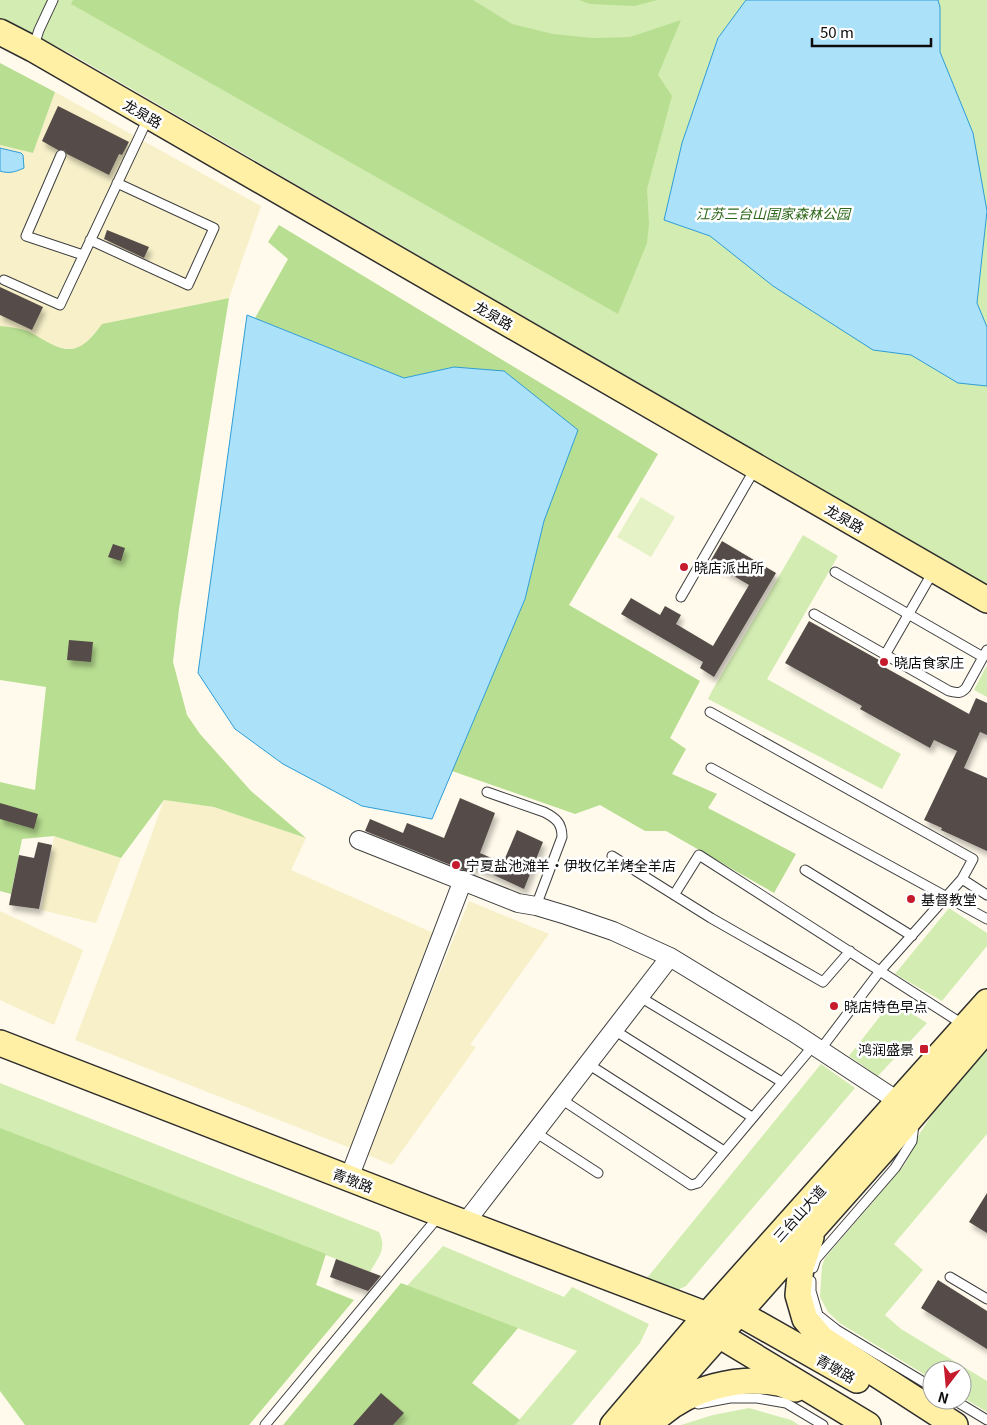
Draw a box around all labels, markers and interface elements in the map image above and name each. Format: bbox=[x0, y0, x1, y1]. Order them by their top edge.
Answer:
scale bar bbox=[812, 15, 931, 47]
text: 50 m bbox=[820, 21, 854, 42]
street label: 龙泉路 bbox=[120, 94, 166, 132]
park label: 江苏三台山国家森林公园 bbox=[696, 203, 852, 223]
street label: 龙泉路 bbox=[471, 296, 517, 334]
street label: 龙泉路 bbox=[822, 499, 868, 537]
place label: 晓店派出所 bbox=[694, 557, 764, 577]
marker: 晓店派出所 bbox=[678, 561, 690, 573]
place label: 晓店食家庄 bbox=[894, 652, 964, 672]
marker: 晓店食家庄 bbox=[878, 656, 890, 668]
place label: 宁夏盐池滩羊·伊牧亿羊烤全羊店 bbox=[466, 855, 676, 875]
marker: 宁夏盐池滩羊·伊牧亿羊烤全羊店 bbox=[450, 859, 462, 871]
place label: 基督教堂 bbox=[921, 889, 977, 909]
marker: 基督教堂 bbox=[905, 893, 917, 905]
place label: 晓店特色早点 bbox=[844, 996, 928, 1016]
marker: 晓店特色早点 bbox=[828, 1000, 840, 1012]
place label: 鸿润盛景 bbox=[858, 1039, 914, 1059]
marker: 鸿润盛景 bbox=[918, 1043, 930, 1055]
street label: 青墩路 bbox=[330, 1163, 376, 1197]
street label: 三台山大道 bbox=[768, 1180, 830, 1246]
street label: 青墩路 bbox=[813, 1349, 859, 1387]
north arrow bbox=[922, 1360, 972, 1410]
text: N bbox=[935, 1387, 951, 1410]

